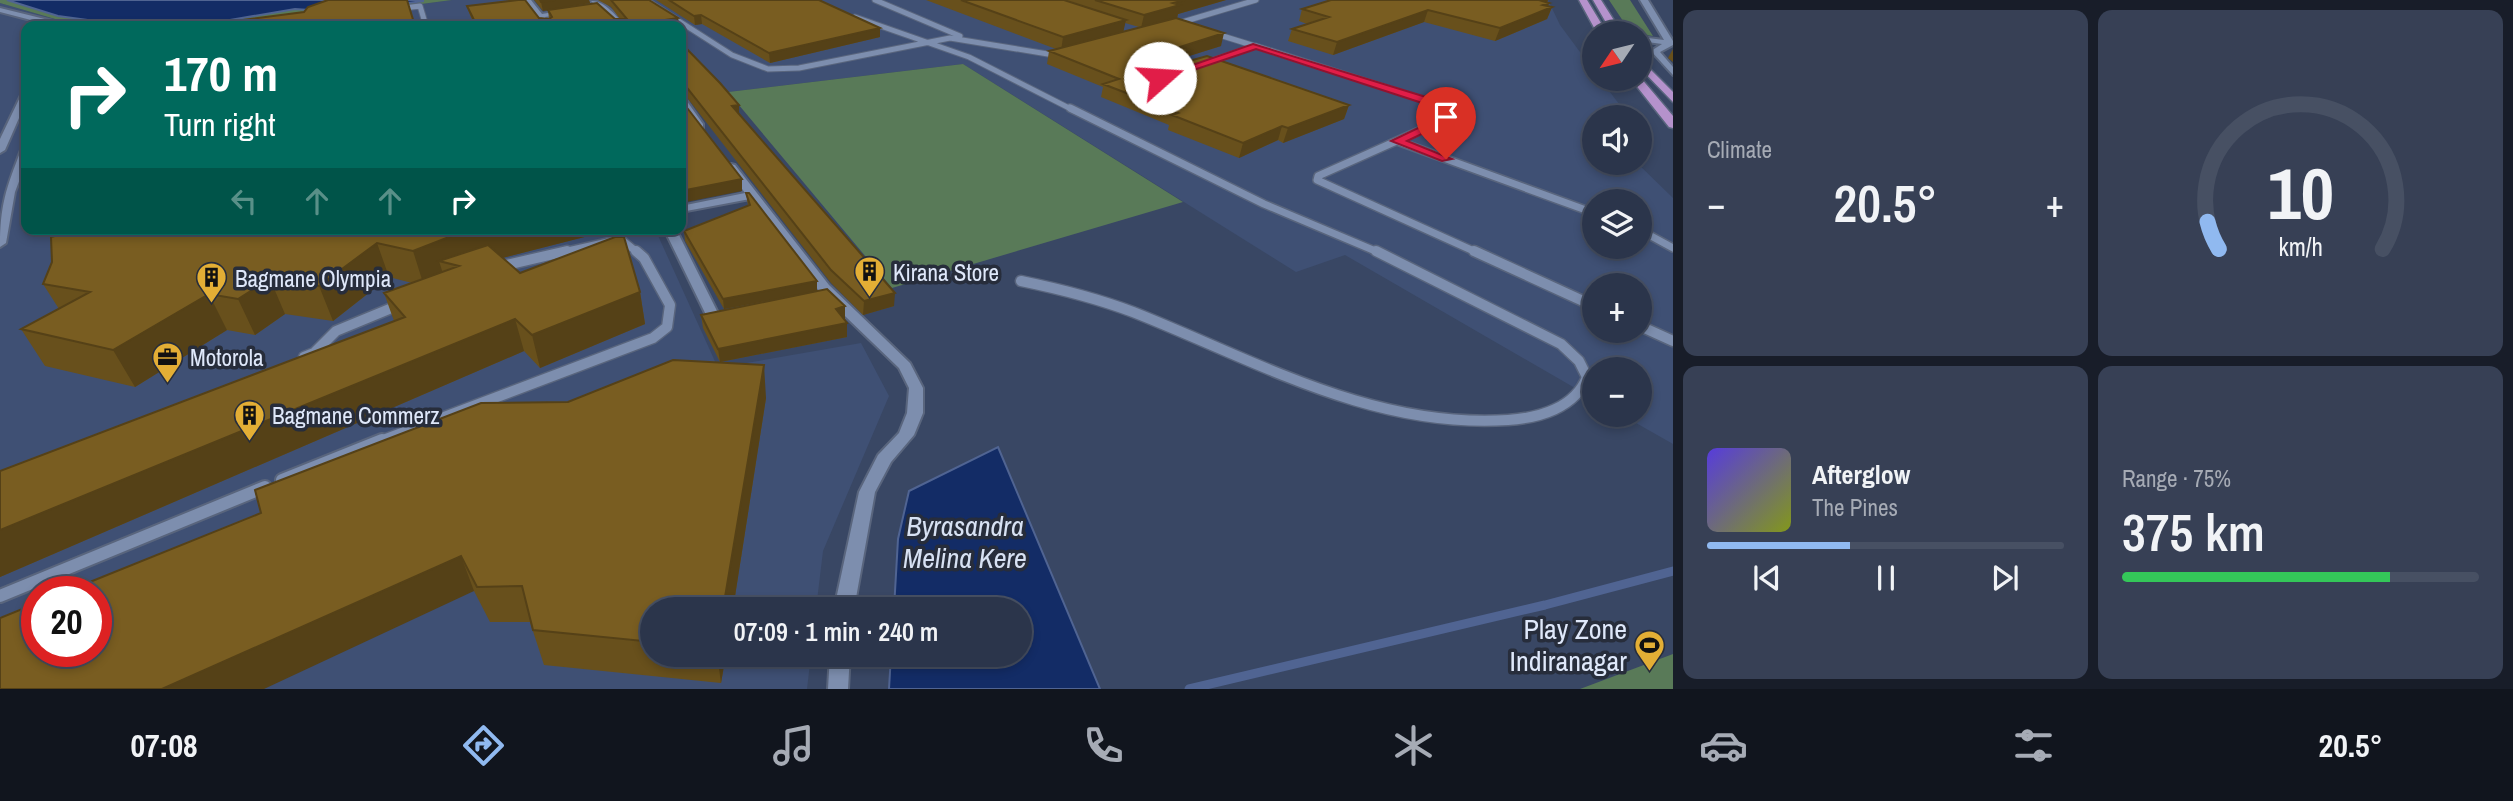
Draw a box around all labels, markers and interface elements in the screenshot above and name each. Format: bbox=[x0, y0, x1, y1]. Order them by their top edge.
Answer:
north arrow bbox=[1582, 21, 1652, 91]
map controls bbox=[1582, 21, 1652, 427]
text: 170 m bbox=[164, 40, 278, 106]
position arrow bbox=[1123, 41, 1197, 115]
icon: right bbox=[49, 49, 140, 140]
pin bbox=[1416, 87, 1476, 159]
icon: arrive bbox=[1427, 98, 1465, 136]
text: Turn right bbox=[164, 103, 276, 146]
button: sound bbox=[1582, 105, 1652, 175]
text: Climate bbox=[1707, 134, 1772, 165]
text: 10 bbox=[2267, 144, 2334, 242]
text: 20.5° bbox=[1834, 168, 1937, 238]
text: − bbox=[1707, 178, 1725, 229]
text: + bbox=[2046, 178, 2064, 229]
icon: left bbox=[225, 182, 263, 220]
icon: ahead bbox=[298, 182, 336, 220]
icon: ahead bbox=[371, 182, 409, 220]
icon: right bbox=[444, 182, 482, 220]
button: layers bbox=[1582, 189, 1652, 259]
text: km/h bbox=[2278, 230, 2323, 264]
building icon: Kirana Store bbox=[853, 255, 887, 299]
place label: Kirana Store bbox=[893, 257, 999, 288]
building icon: Bagmane Olympia bbox=[195, 261, 229, 305]
place label: Bagmane Olympia bbox=[235, 263, 392, 294]
button: + bbox=[1582, 273, 1652, 343]
office icon: Motorola bbox=[150, 340, 184, 384]
place label: Motorola bbox=[190, 342, 264, 373]
button: − bbox=[1582, 357, 1652, 427]
building icon: Bagmane Commerz bbox=[232, 398, 266, 442]
place label: Bagmane Commerz bbox=[272, 400, 440, 431]
text: Afterglow bbox=[1812, 457, 1910, 492]
text: Range · 75% bbox=[2122, 463, 2231, 494]
text: The Pines bbox=[1812, 492, 1898, 523]
text: 375 km bbox=[2122, 497, 2265, 567]
water label: Byrasandra Melina Kere bbox=[903, 507, 1027, 577]
icon: previous bbox=[1748, 559, 1786, 597]
icon: pause bbox=[1867, 559, 1905, 597]
icon: next bbox=[1986, 559, 2024, 597]
speed limit sign: 20 bbox=[21, 576, 112, 667]
place label: Play Zone Indiranagar bbox=[1510, 610, 1627, 680]
text: 07:09 · 1 min · 240 m bbox=[734, 614, 938, 649]
sports icon: Play Zone Indiranagar bbox=[1633, 628, 1667, 672]
icon: directions bbox=[459, 721, 508, 770]
icon: music bbox=[769, 721, 818, 770]
icon: phone bbox=[1079, 721, 1128, 770]
icon: climate bbox=[1389, 721, 1438, 770]
icon: car bbox=[1699, 721, 1748, 770]
icon: filters bbox=[2009, 721, 2058, 770]
text: 07:08 bbox=[131, 724, 198, 767]
text: 20.5° bbox=[2319, 724, 2382, 767]

